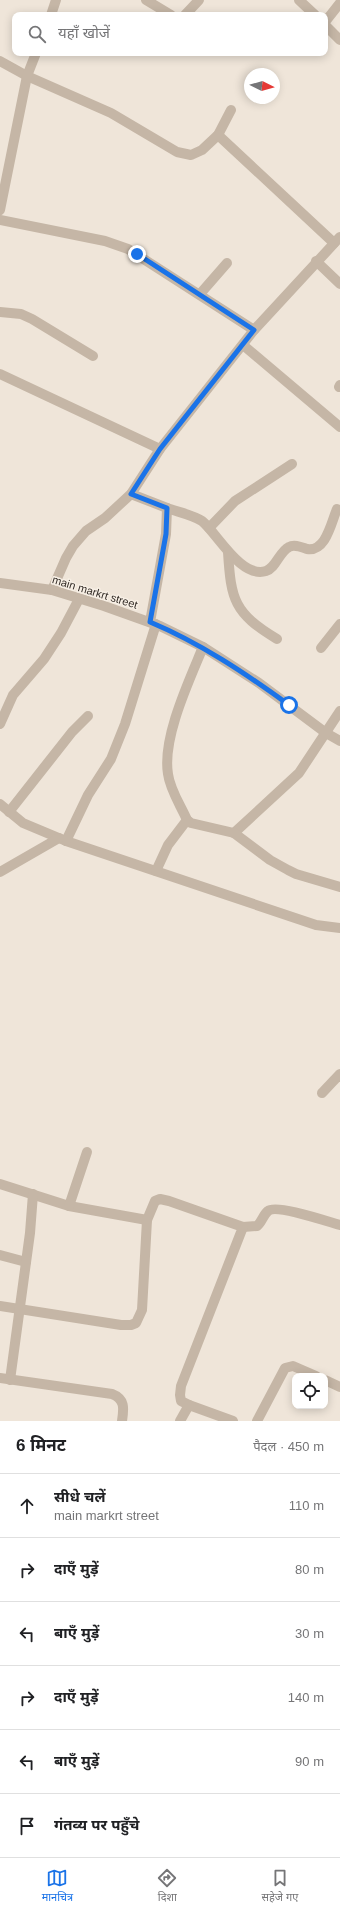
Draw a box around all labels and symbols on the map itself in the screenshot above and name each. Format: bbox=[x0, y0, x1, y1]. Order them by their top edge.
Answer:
north arrow bbox=[244, 68, 280, 104]
route end bbox=[128, 245, 146, 263]
street label: main markrt street bbox=[51, 573, 139, 611]
route start bbox=[280, 696, 298, 714]

